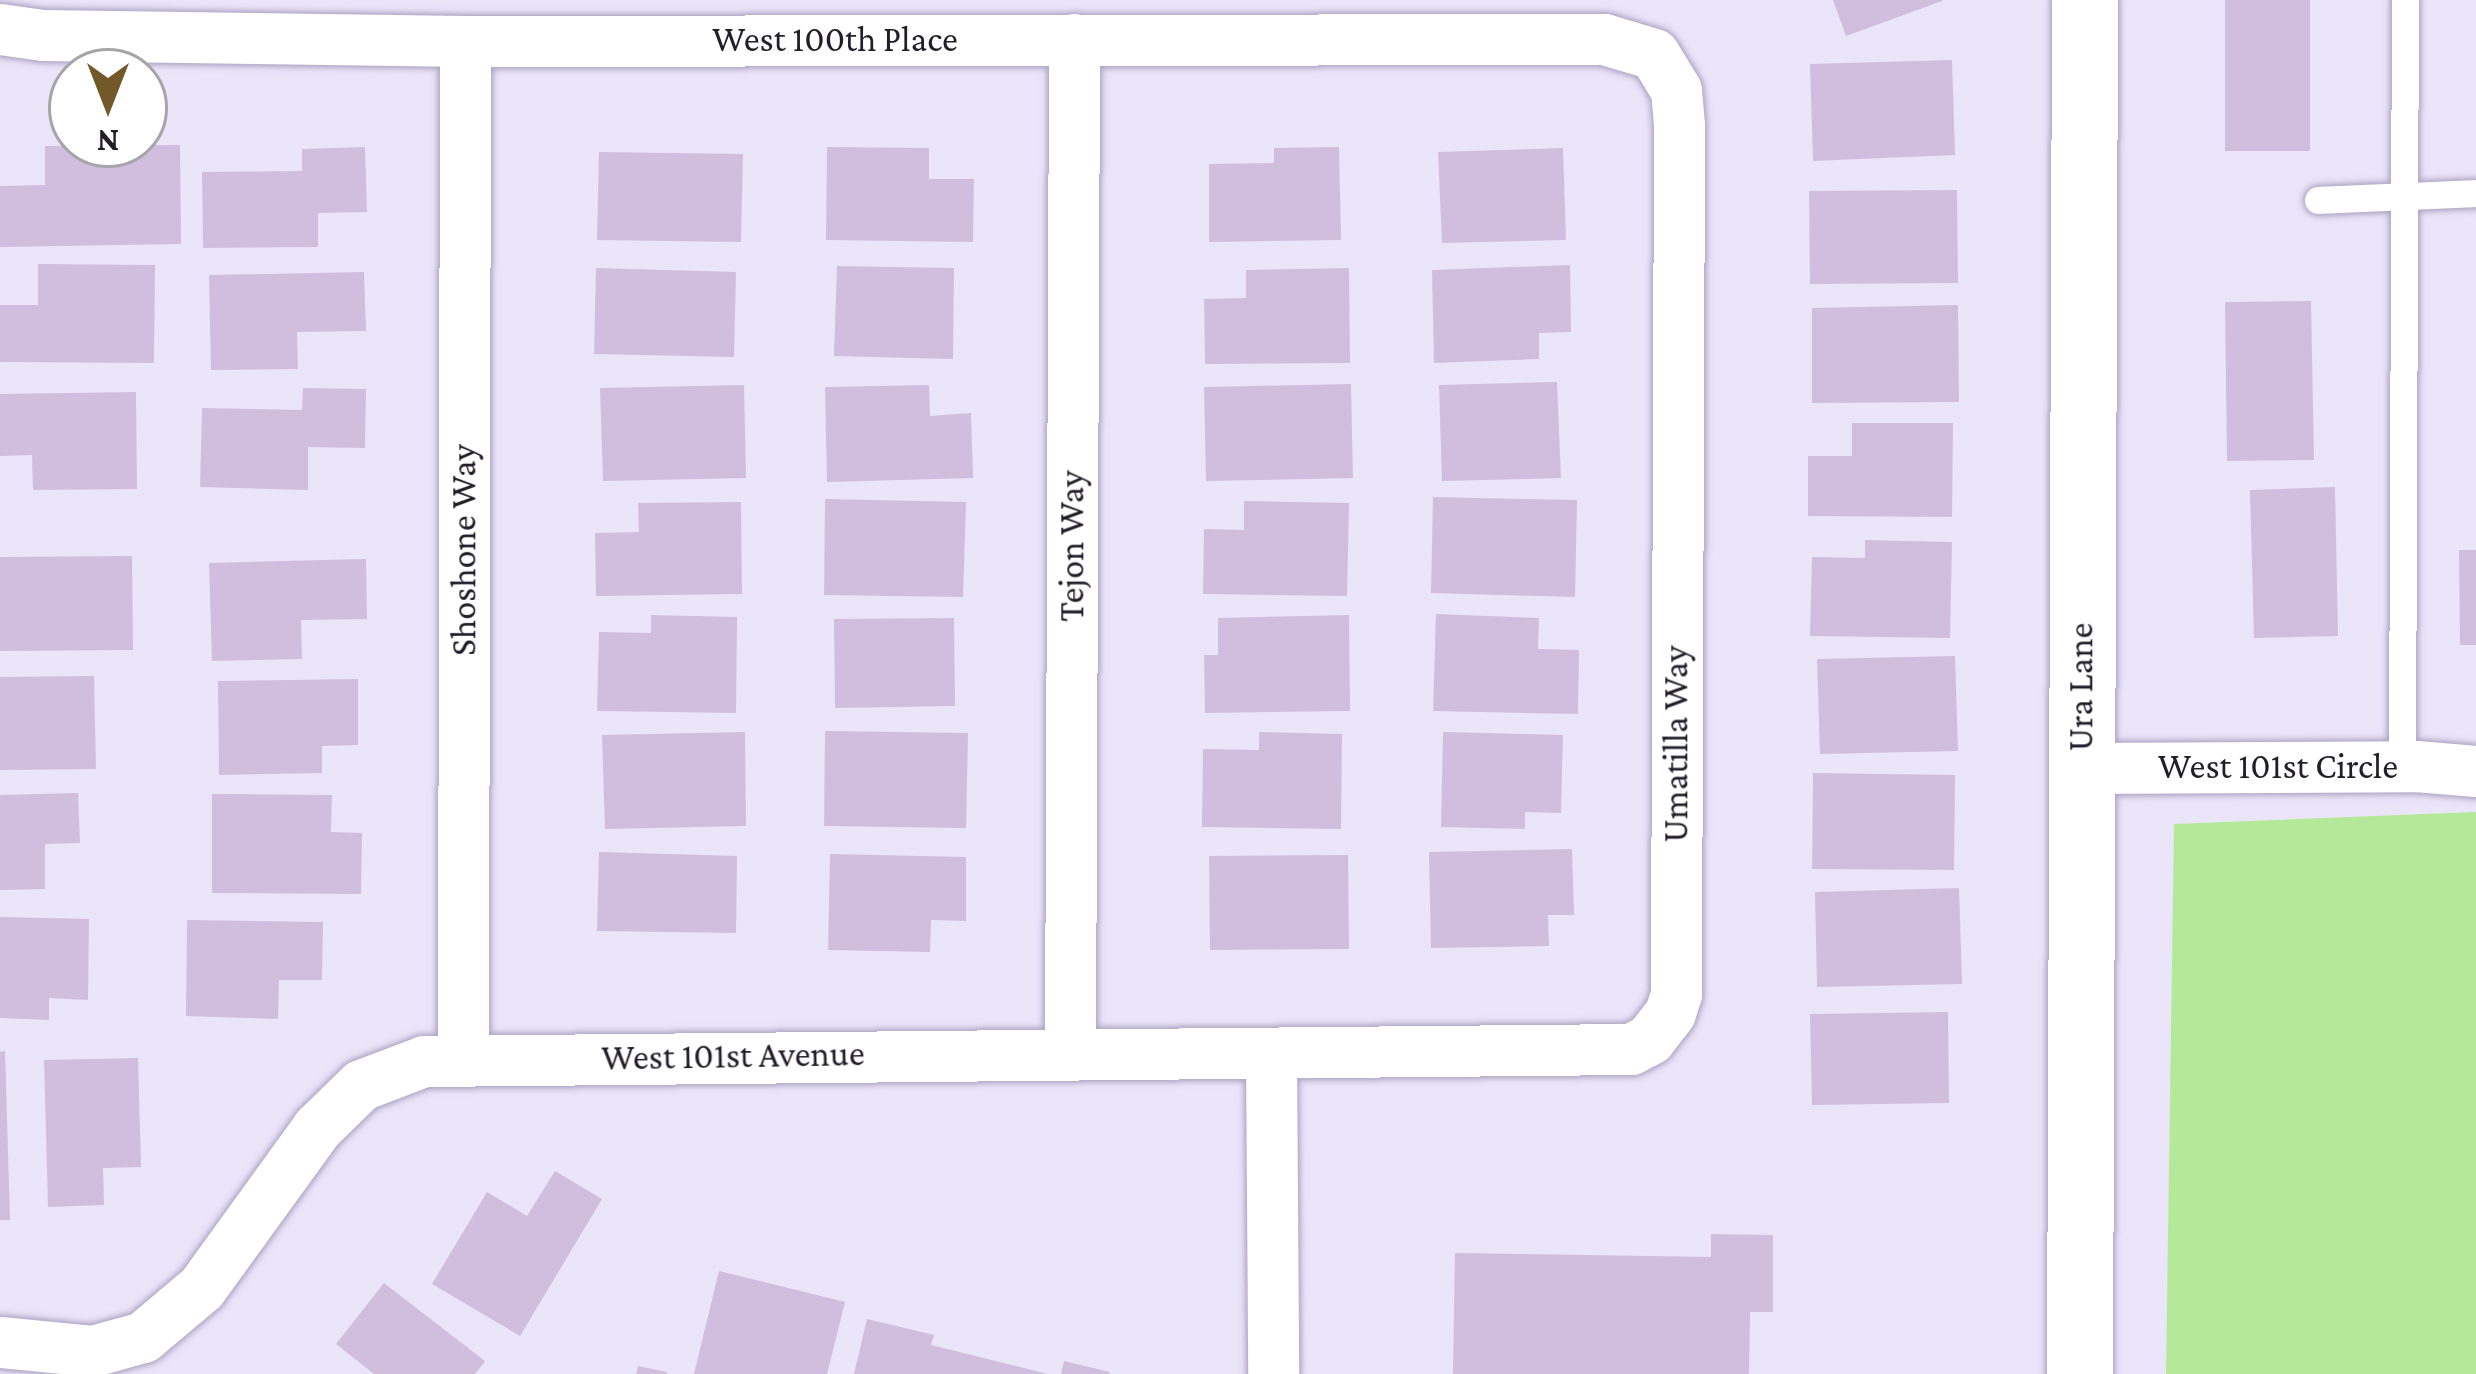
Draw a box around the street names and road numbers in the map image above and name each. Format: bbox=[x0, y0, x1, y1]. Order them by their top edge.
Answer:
street label: West 100th Place bbox=[712, 18, 958, 62]
street label: Shoshone Way bbox=[442, 444, 486, 656]
street label: Tejon Way bbox=[1050, 470, 1094, 622]
street label: Ura Lane bbox=[2059, 623, 2103, 751]
street label: Umatilla Way bbox=[1654, 645, 1698, 843]
street label: West 101st Circle bbox=[2158, 745, 2398, 789]
street label: West 101st Avenue bbox=[601, 1032, 865, 1080]

